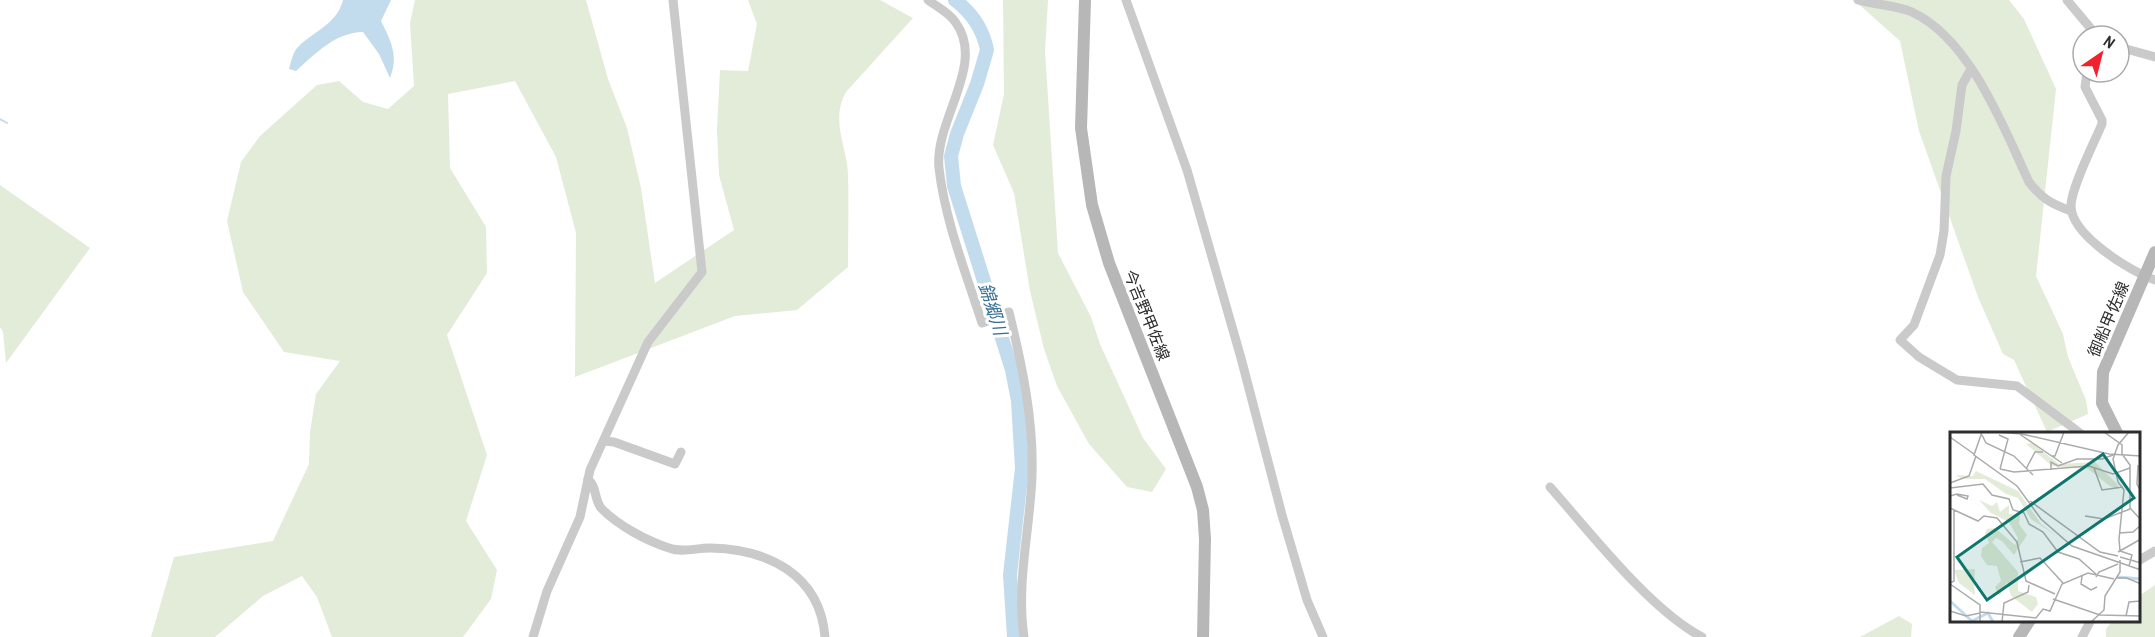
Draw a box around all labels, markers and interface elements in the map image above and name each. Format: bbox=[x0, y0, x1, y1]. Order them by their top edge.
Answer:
north arrow bbox=[2071, 24, 2131, 84]
text: N bbox=[2099, 30, 2120, 53]
street label: 今吉野甲佐線 bbox=[1119, 266, 1175, 364]
street label: 御船甲佐線 bbox=[2082, 278, 2134, 360]
water label: 錦郷川 bbox=[973, 279, 1014, 340]
inset map bbox=[1950, 432, 2140, 622]

